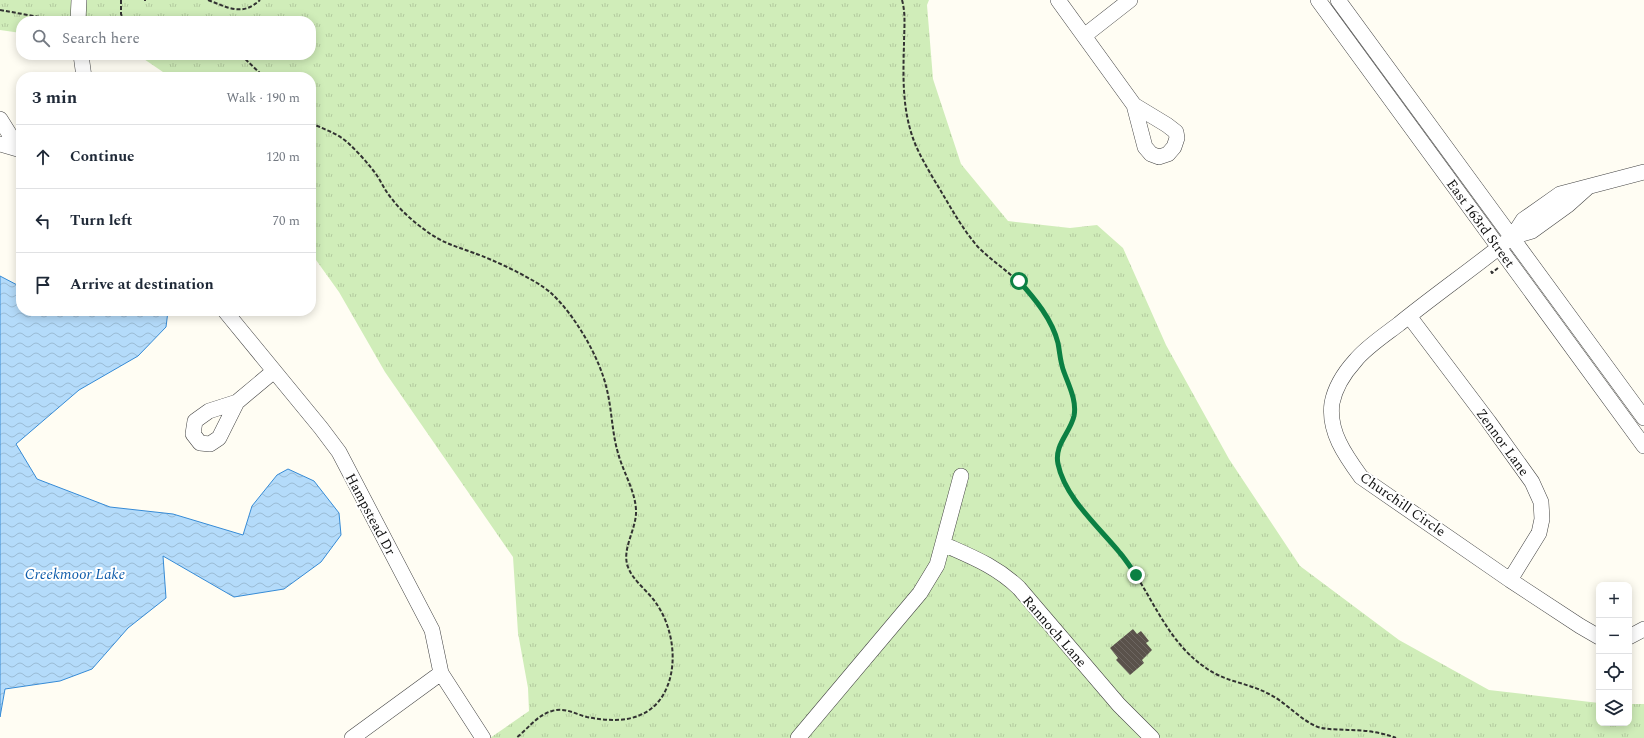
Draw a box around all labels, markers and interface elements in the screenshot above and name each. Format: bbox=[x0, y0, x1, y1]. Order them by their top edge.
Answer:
search box bbox=[16, 16, 316, 60]
icon: search bbox=[30, 27, 52, 49]
text: Search here bbox=[62, 27, 140, 50]
text: 3 min bbox=[32, 85, 77, 111]
text: Walk · 190 m bbox=[226, 88, 300, 108]
text: Continue bbox=[70, 145, 135, 168]
icon: ahead bbox=[32, 146, 54, 168]
text: 120 m bbox=[266, 147, 300, 167]
street label: East 163rd Street bbox=[1441, 175, 1520, 272]
text: Turn left bbox=[70, 209, 132, 232]
icon: left bbox=[32, 210, 54, 232]
text: 70 m bbox=[273, 211, 300, 231]
route start bbox=[1010, 272, 1028, 290]
text: Arrive at destination bbox=[70, 273, 214, 296]
icon: arrive bbox=[32, 274, 54, 296]
street label: Zennor Lane bbox=[1471, 404, 1534, 481]
street label: Churchill Circle bbox=[1356, 467, 1450, 542]
street label: Hampstead Dr bbox=[340, 469, 401, 559]
water label: Creekmoor Lake bbox=[25, 563, 126, 586]
route end bbox=[1127, 566, 1145, 584]
map controls bbox=[1596, 582, 1632, 726]
button: + bbox=[1596, 582, 1632, 618]
street label: Rannoch Lane bbox=[1017, 591, 1092, 672]
button: − bbox=[1596, 618, 1632, 654]
button: locate bbox=[1596, 654, 1632, 690]
button: layers bbox=[1596, 690, 1632, 726]

